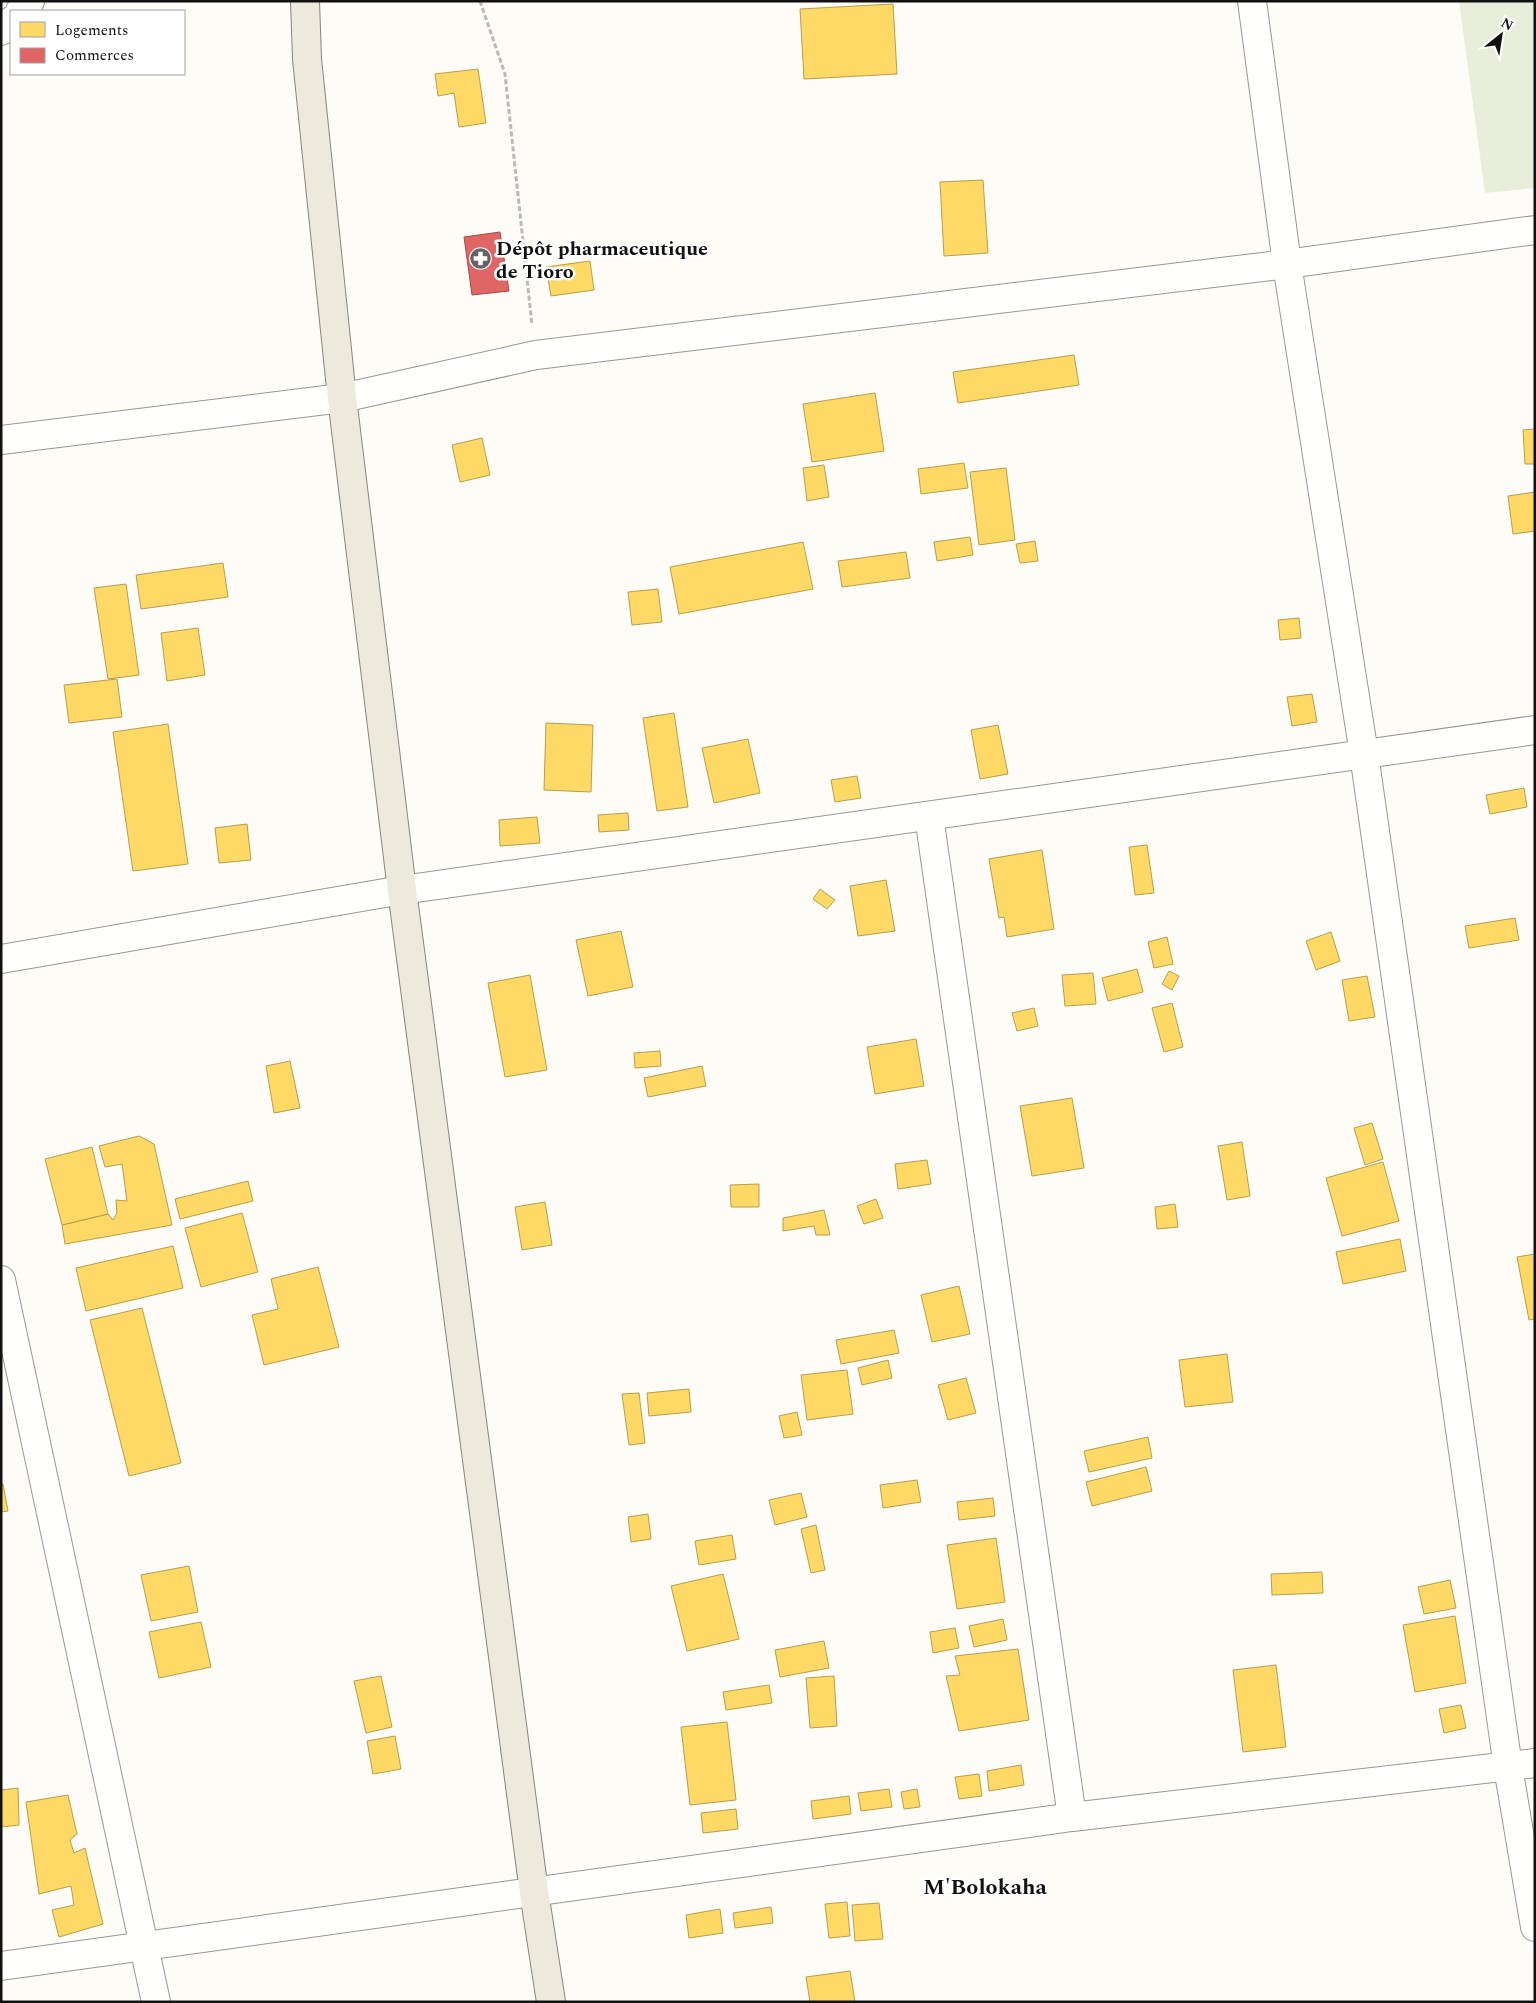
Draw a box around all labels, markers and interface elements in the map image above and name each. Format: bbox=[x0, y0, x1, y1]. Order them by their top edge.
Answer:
legend bbox=[10, 10, 185, 75]
north arrow bbox=[1476, 10, 1526, 60]
text: N bbox=[1497, 12, 1517, 36]
text: Logements bbox=[55, 19, 129, 42]
text: Commerces bbox=[55, 44, 134, 67]
place label: Dépôt pharmaceutique de Tioro bbox=[496, 234, 708, 287]
pharmacy icon: Dépôt pharmaceutique de Tioro bbox=[468, 247, 492, 271]
district label: M'Bolokaha bbox=[923, 1871, 1048, 1904]

